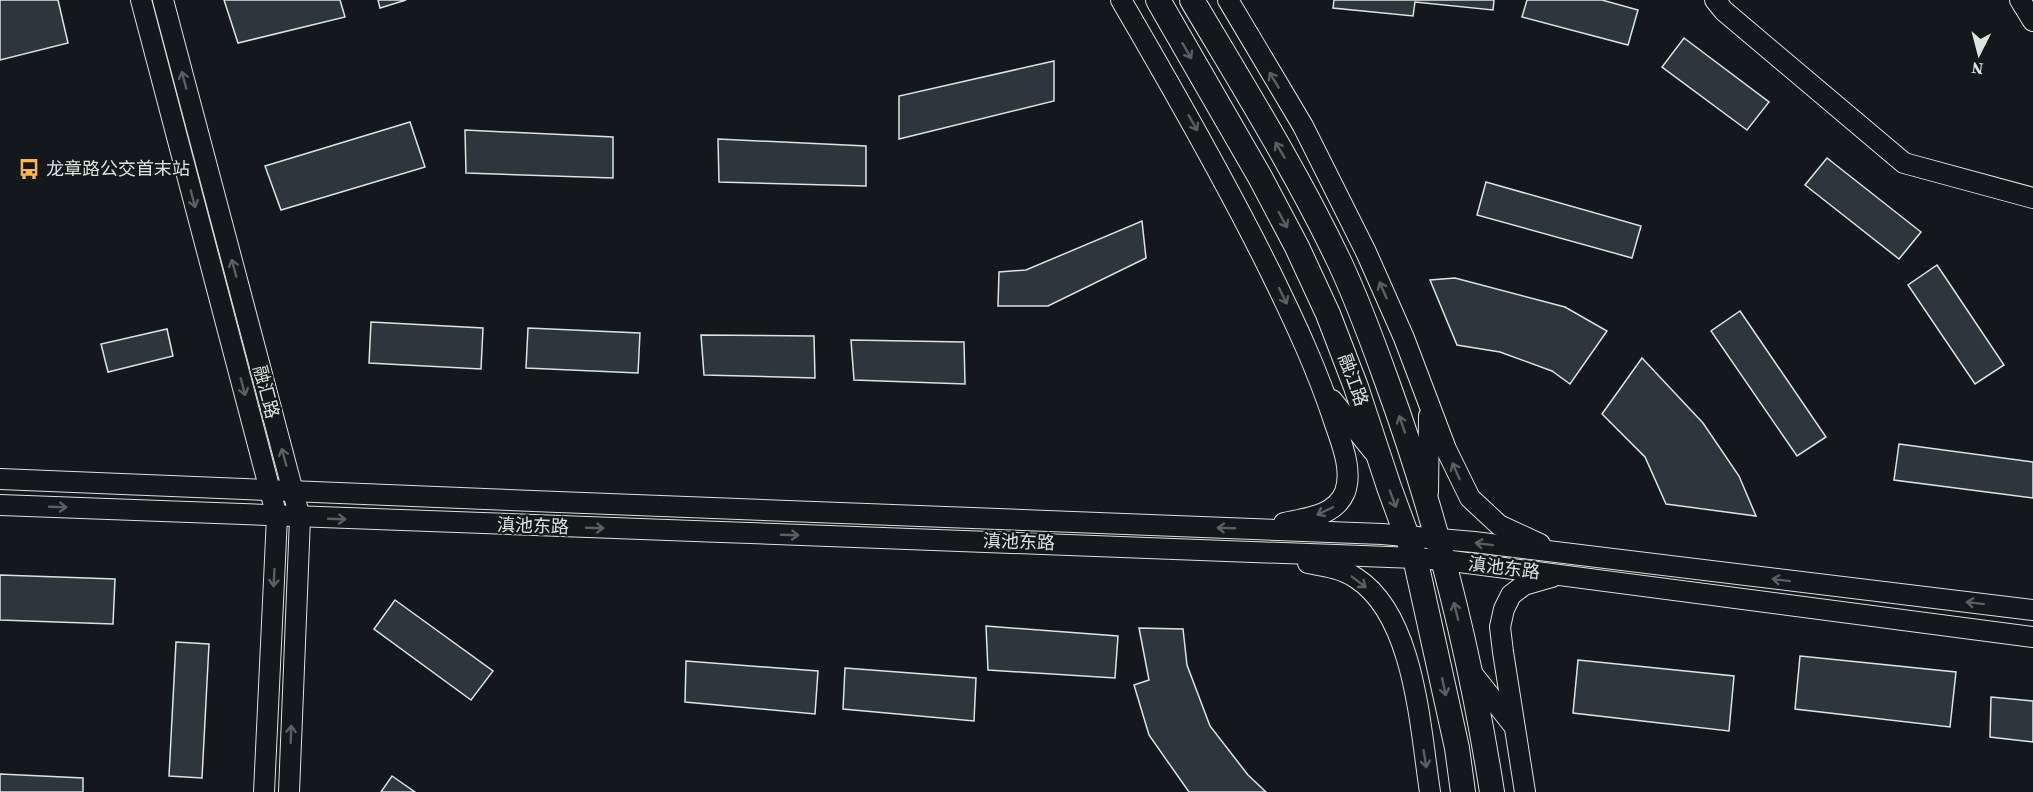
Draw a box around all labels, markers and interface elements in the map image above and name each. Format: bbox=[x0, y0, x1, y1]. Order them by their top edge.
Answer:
north arrow bbox=[1949, 24, 2009, 84]
one-way arrow bbox=[1181, 42, 1193, 59]
text: N bbox=[1970, 57, 1984, 80]
one-way arrow bbox=[178, 71, 190, 90]
one-way arrow bbox=[1268, 72, 1280, 89]
one-way arrow bbox=[1187, 114, 1199, 131]
one-way arrow bbox=[1274, 142, 1286, 159]
place label: 龙章路公交首末站 bbox=[46, 156, 190, 181]
bus stop icon: 龙章路公交首末站 bbox=[17, 157, 41, 181]
one-way arrow bbox=[188, 189, 200, 208]
one-way arrow bbox=[1278, 211, 1289, 229]
one-way arrow bbox=[228, 259, 239, 278]
one-way arrow bbox=[1377, 281, 1389, 299]
one-way arrow bbox=[1277, 287, 1289, 305]
street label: 融江路 bbox=[1332, 350, 1374, 409]
street label: 融汇路 bbox=[247, 363, 286, 421]
one-way arrow bbox=[237, 378, 249, 397]
one-way arrow bbox=[1396, 415, 1407, 434]
one-way arrow bbox=[277, 448, 289, 467]
one-way arrow bbox=[1450, 462, 1461, 480]
one-way arrow bbox=[1389, 489, 1400, 507]
one-way arrow bbox=[48, 502, 68, 513]
one-way arrow bbox=[1317, 506, 1335, 517]
street label: 滇池东路 bbox=[497, 512, 569, 539]
one-way arrow bbox=[327, 514, 347, 525]
one-way arrow bbox=[585, 522, 605, 534]
one-way arrow bbox=[1217, 522, 1237, 533]
street label: 滇池东路 bbox=[983, 528, 1055, 555]
one-way arrow bbox=[779, 529, 799, 540]
one-way arrow bbox=[1474, 538, 1494, 549]
street label: 滇池东路 bbox=[1467, 551, 1541, 584]
one-way arrow bbox=[269, 567, 280, 587]
one-way arrow bbox=[1772, 574, 1792, 585]
one-way arrow bbox=[1351, 575, 1367, 588]
one-way arrow bbox=[1965, 597, 1985, 608]
one-way arrow bbox=[1450, 602, 1462, 621]
one-way arrow bbox=[1439, 677, 1451, 696]
one-way arrow bbox=[286, 724, 297, 744]
one-way arrow bbox=[1420, 749, 1431, 769]

